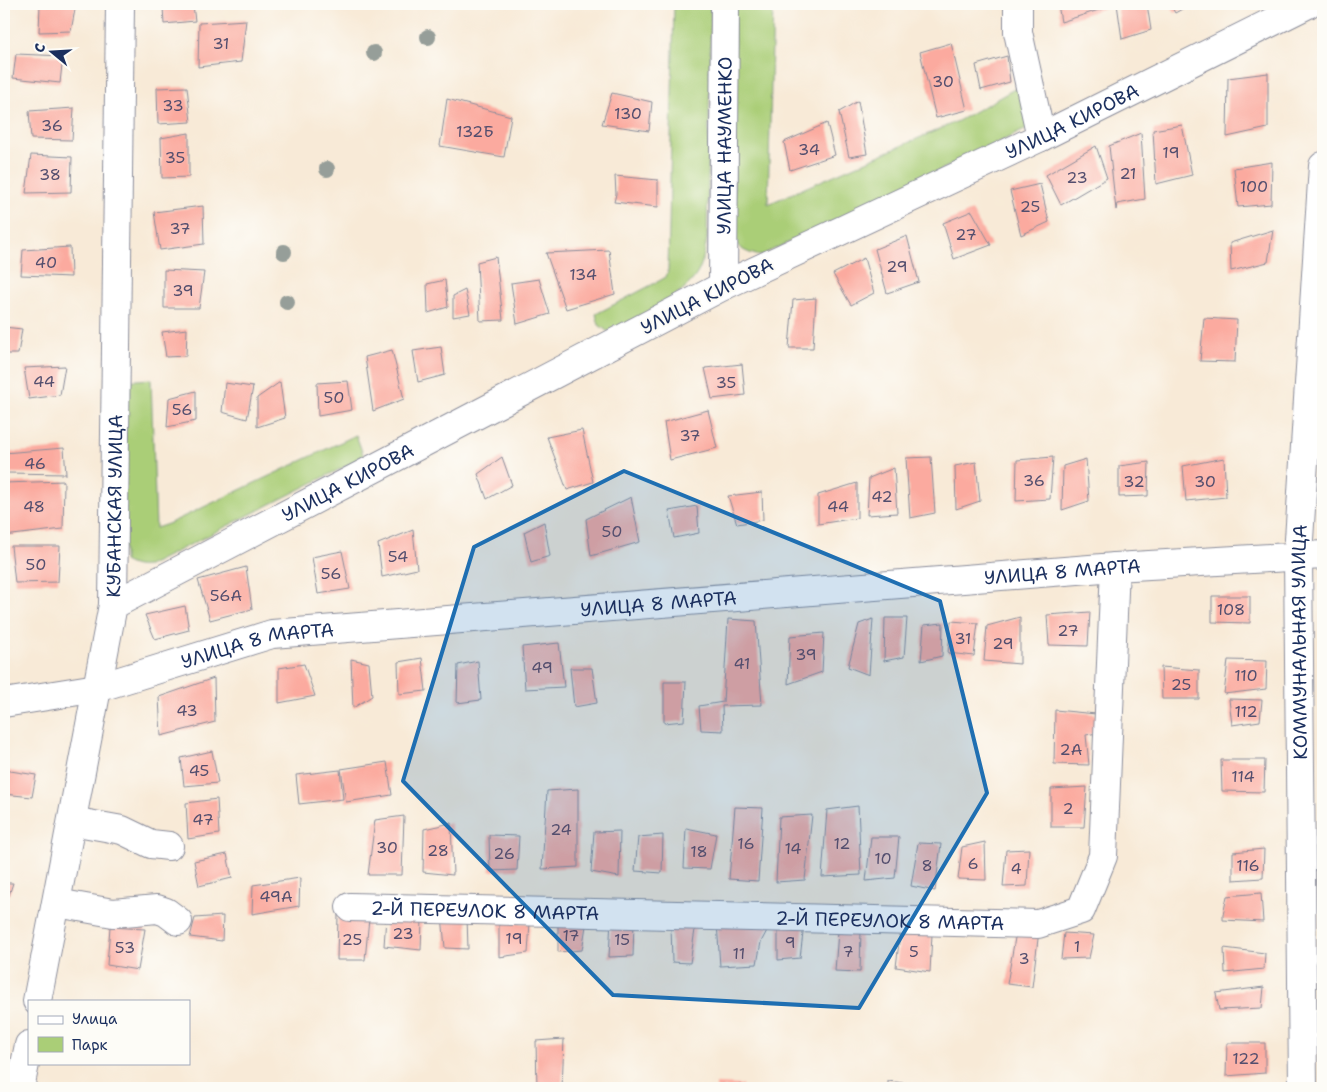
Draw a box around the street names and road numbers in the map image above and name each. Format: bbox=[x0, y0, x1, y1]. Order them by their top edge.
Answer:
street label: УЛИЦА НАУМЕНКО bbox=[711, 56, 737, 235]
street label: УЛИЦА КИРОВА bbox=[1001, 78, 1143, 165]
street label: УЛИЦА КИРОВА bbox=[636, 252, 778, 340]
street label: КУБАНСКАЯ УЛИЦА bbox=[101, 414, 128, 598]
street label: УЛИЦА КИРОВА bbox=[277, 437, 418, 527]
street label: КОММУНАЛЬНАЯ УЛИЦА bbox=[1285, 523, 1312, 760]
street label: УЛИЦА 8 МАРТА bbox=[983, 553, 1141, 590]
street label: УЛИЦА 8 МАРТА bbox=[579, 585, 738, 622]
street label: УЛИЦА 8 МАРТА bbox=[178, 617, 335, 674]
street label: 2-Й ПЕРЕУЛОК 8 МАРТА bbox=[370, 895, 600, 926]
street label: 2-Й ПЕРЕУЛОК 8 МАРТА bbox=[775, 905, 1005, 936]

